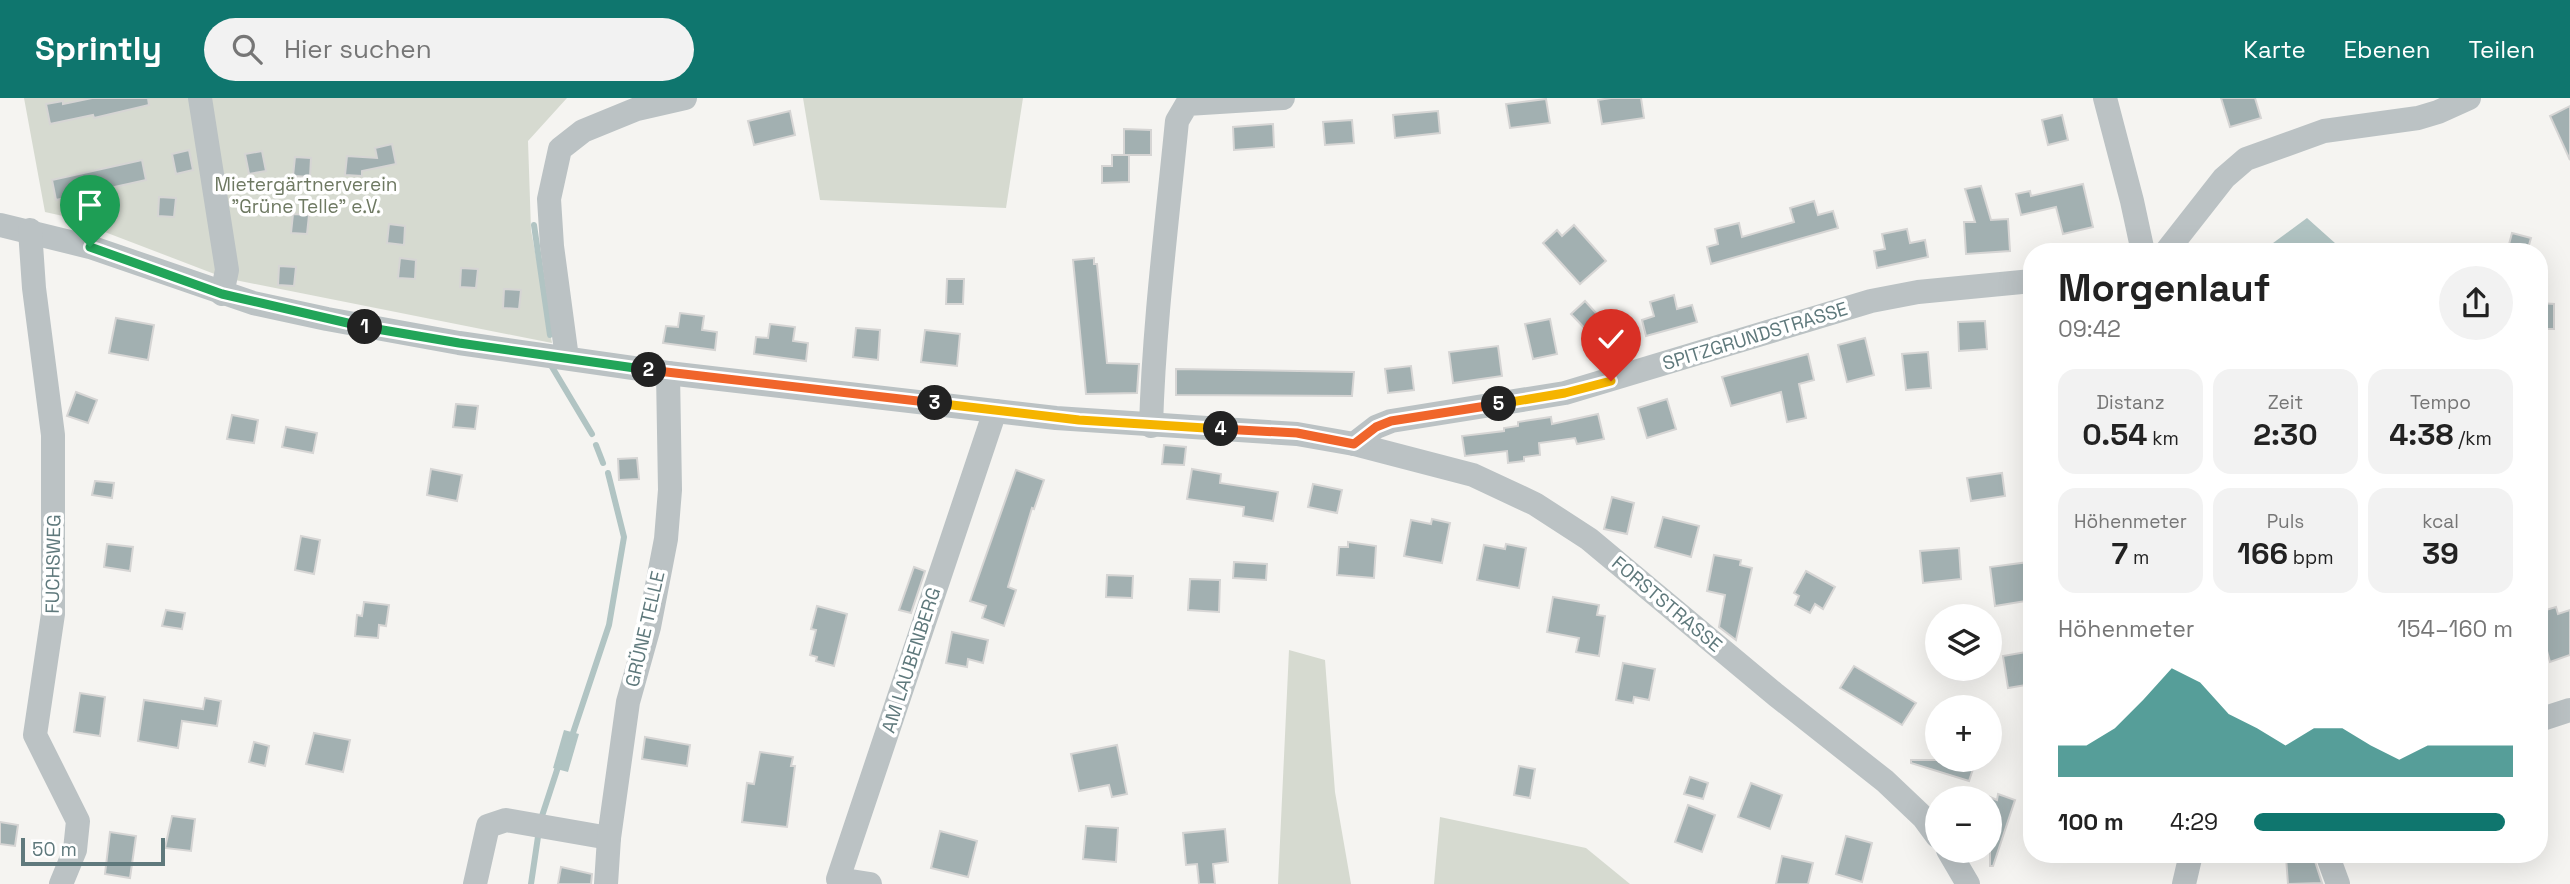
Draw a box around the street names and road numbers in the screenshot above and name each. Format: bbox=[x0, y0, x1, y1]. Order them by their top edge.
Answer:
street label: SPITZGRUNDSTRASSE bbox=[1659, 296, 1851, 376]
street label: FUCHSWEG bbox=[40, 514, 66, 614]
street label: FORSTSTRASSE bbox=[1607, 550, 1727, 658]
street label: GRÜNE TELLE bbox=[620, 569, 670, 689]
street label: AM LAUBENBERG bbox=[876, 584, 946, 736]

